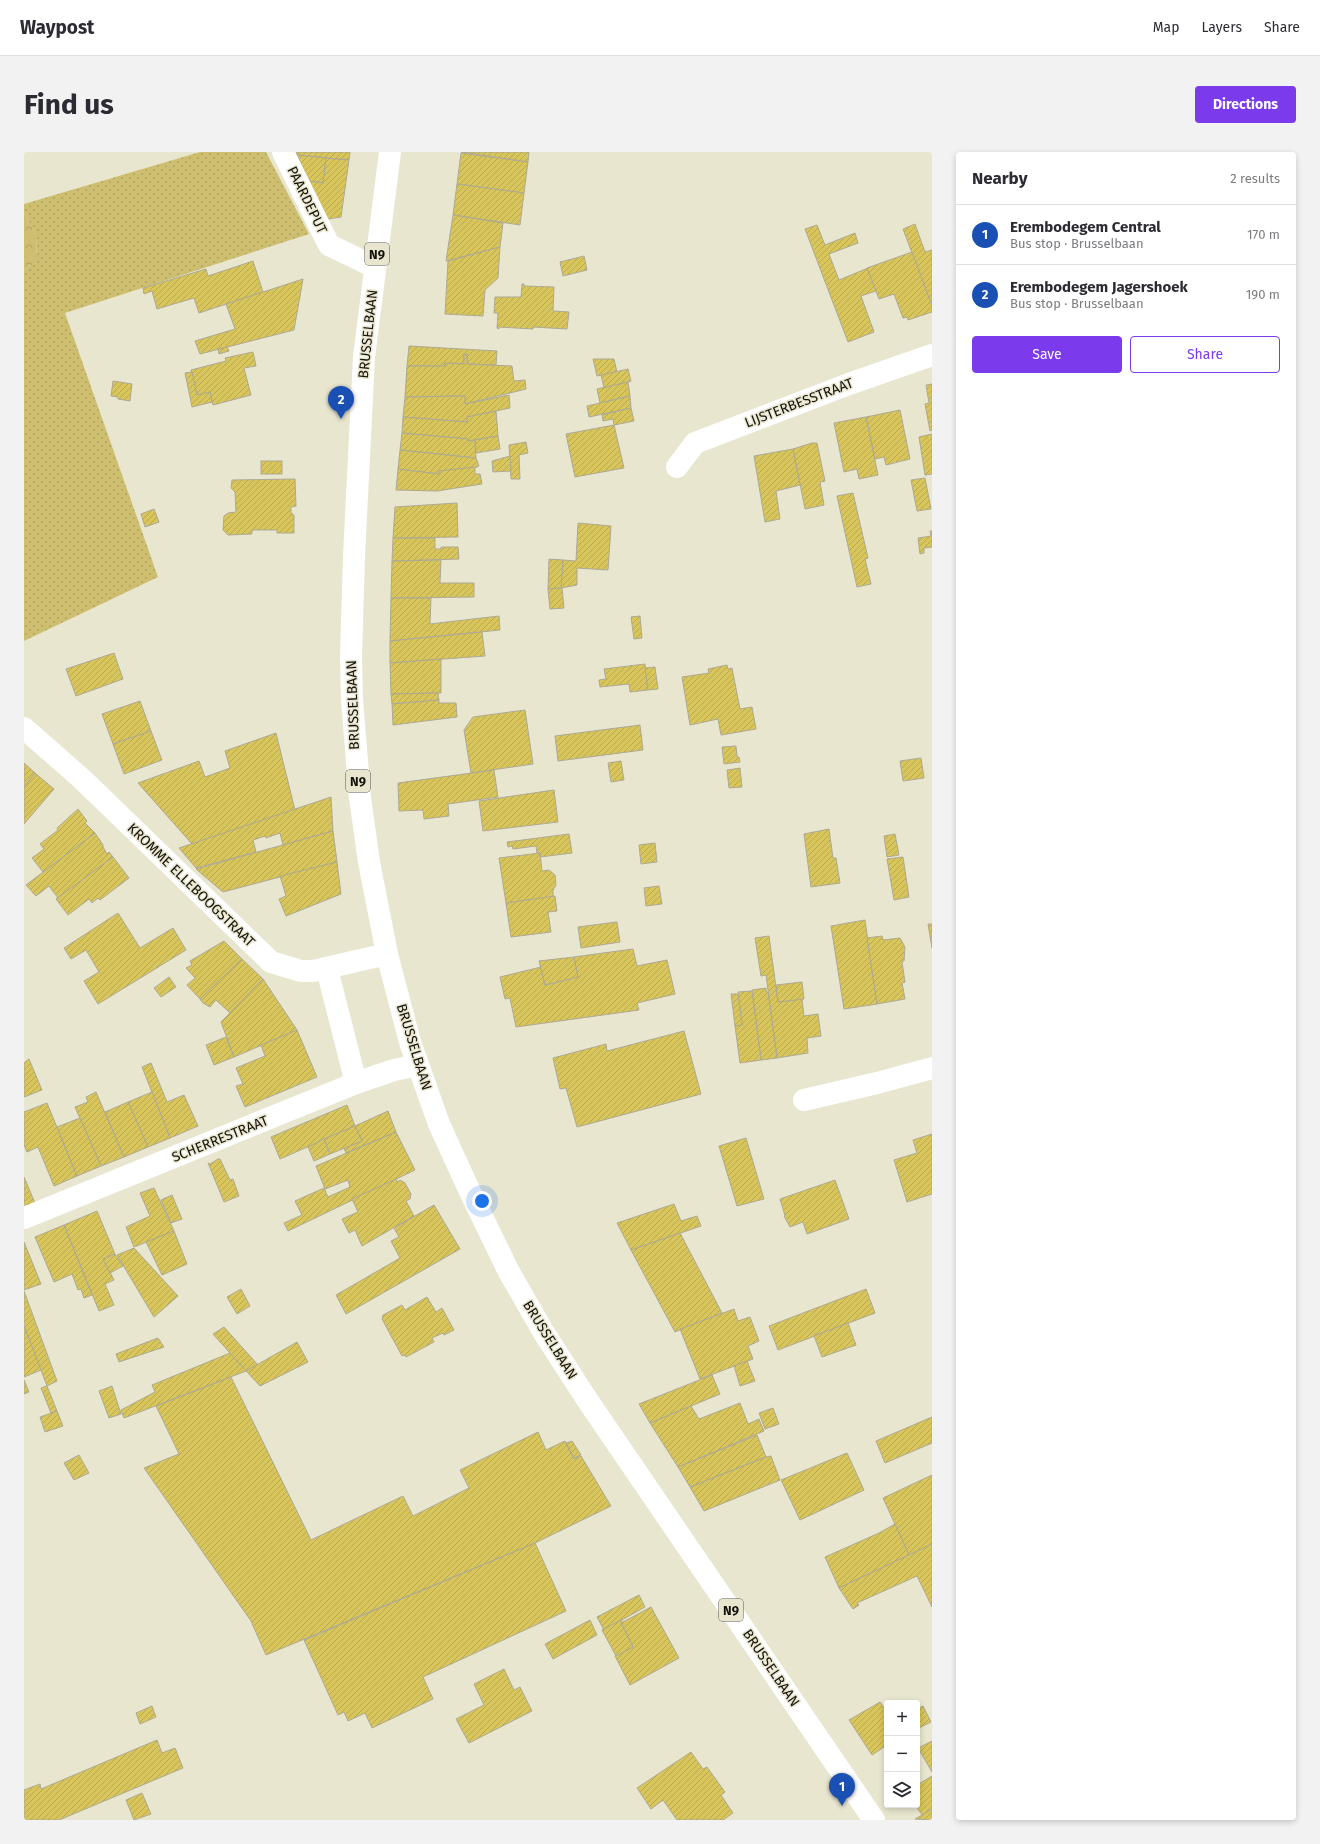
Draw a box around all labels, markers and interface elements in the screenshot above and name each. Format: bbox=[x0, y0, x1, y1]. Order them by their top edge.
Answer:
text: Waypost bbox=[20, 16, 94, 39]
text: Map bbox=[1153, 19, 1179, 36]
text: Layers bbox=[1201, 19, 1242, 36]
text: Share bbox=[1264, 19, 1300, 36]
button: Directions bbox=[1195, 86, 1296, 123]
text: Find us bbox=[24, 88, 114, 121]
street label: PAARDEPUT bbox=[283, 163, 331, 237]
text: Nearby bbox=[972, 168, 1027, 189]
text: 2 results bbox=[1230, 171, 1280, 186]
text: Erembodegem Central bbox=[1010, 218, 1161, 236]
text: 1 bbox=[982, 227, 988, 242]
text: 170 m bbox=[1247, 227, 1280, 242]
text: Bus stop · Brusselbaan bbox=[1010, 236, 1144, 251]
road number: N9 bbox=[365, 243, 389, 265]
text: Erembodegem Jagershoek bbox=[1010, 278, 1188, 296]
text: 2 bbox=[982, 287, 988, 302]
text: 190 m bbox=[1246, 287, 1280, 302]
street label: BRUSSELBAAN bbox=[355, 289, 381, 379]
text: Bus stop · Brusselbaan bbox=[1010, 296, 1144, 311]
button: Save bbox=[972, 336, 1122, 373]
button: Share bbox=[1130, 336, 1280, 373]
street label: LIJSTERBESSTRAAT bbox=[742, 374, 856, 432]
pin: 2 bbox=[328, 386, 354, 419]
street label: BRUSSELBAAN bbox=[343, 660, 363, 750]
road number: N9 bbox=[346, 770, 370, 792]
street label: KROMME ELLEBOOGSTRAAT bbox=[124, 820, 259, 951]
street label: BRUSSELBAAN bbox=[393, 1002, 435, 1092]
street label: SCHERRESTRAAT bbox=[169, 1112, 271, 1166]
your location bbox=[472, 1191, 492, 1211]
street label: BRUSSELBAAN bbox=[519, 1297, 581, 1383]
road number: N9 bbox=[719, 1599, 743, 1621]
street label: BRUSSELBAAN bbox=[739, 1626, 803, 1710]
map controls bbox=[884, 1700, 920, 1808]
button: + bbox=[884, 1700, 920, 1736]
button: − bbox=[884, 1736, 920, 1772]
button: layers bbox=[884, 1772, 920, 1808]
pin: 1 bbox=[829, 1773, 855, 1806]

